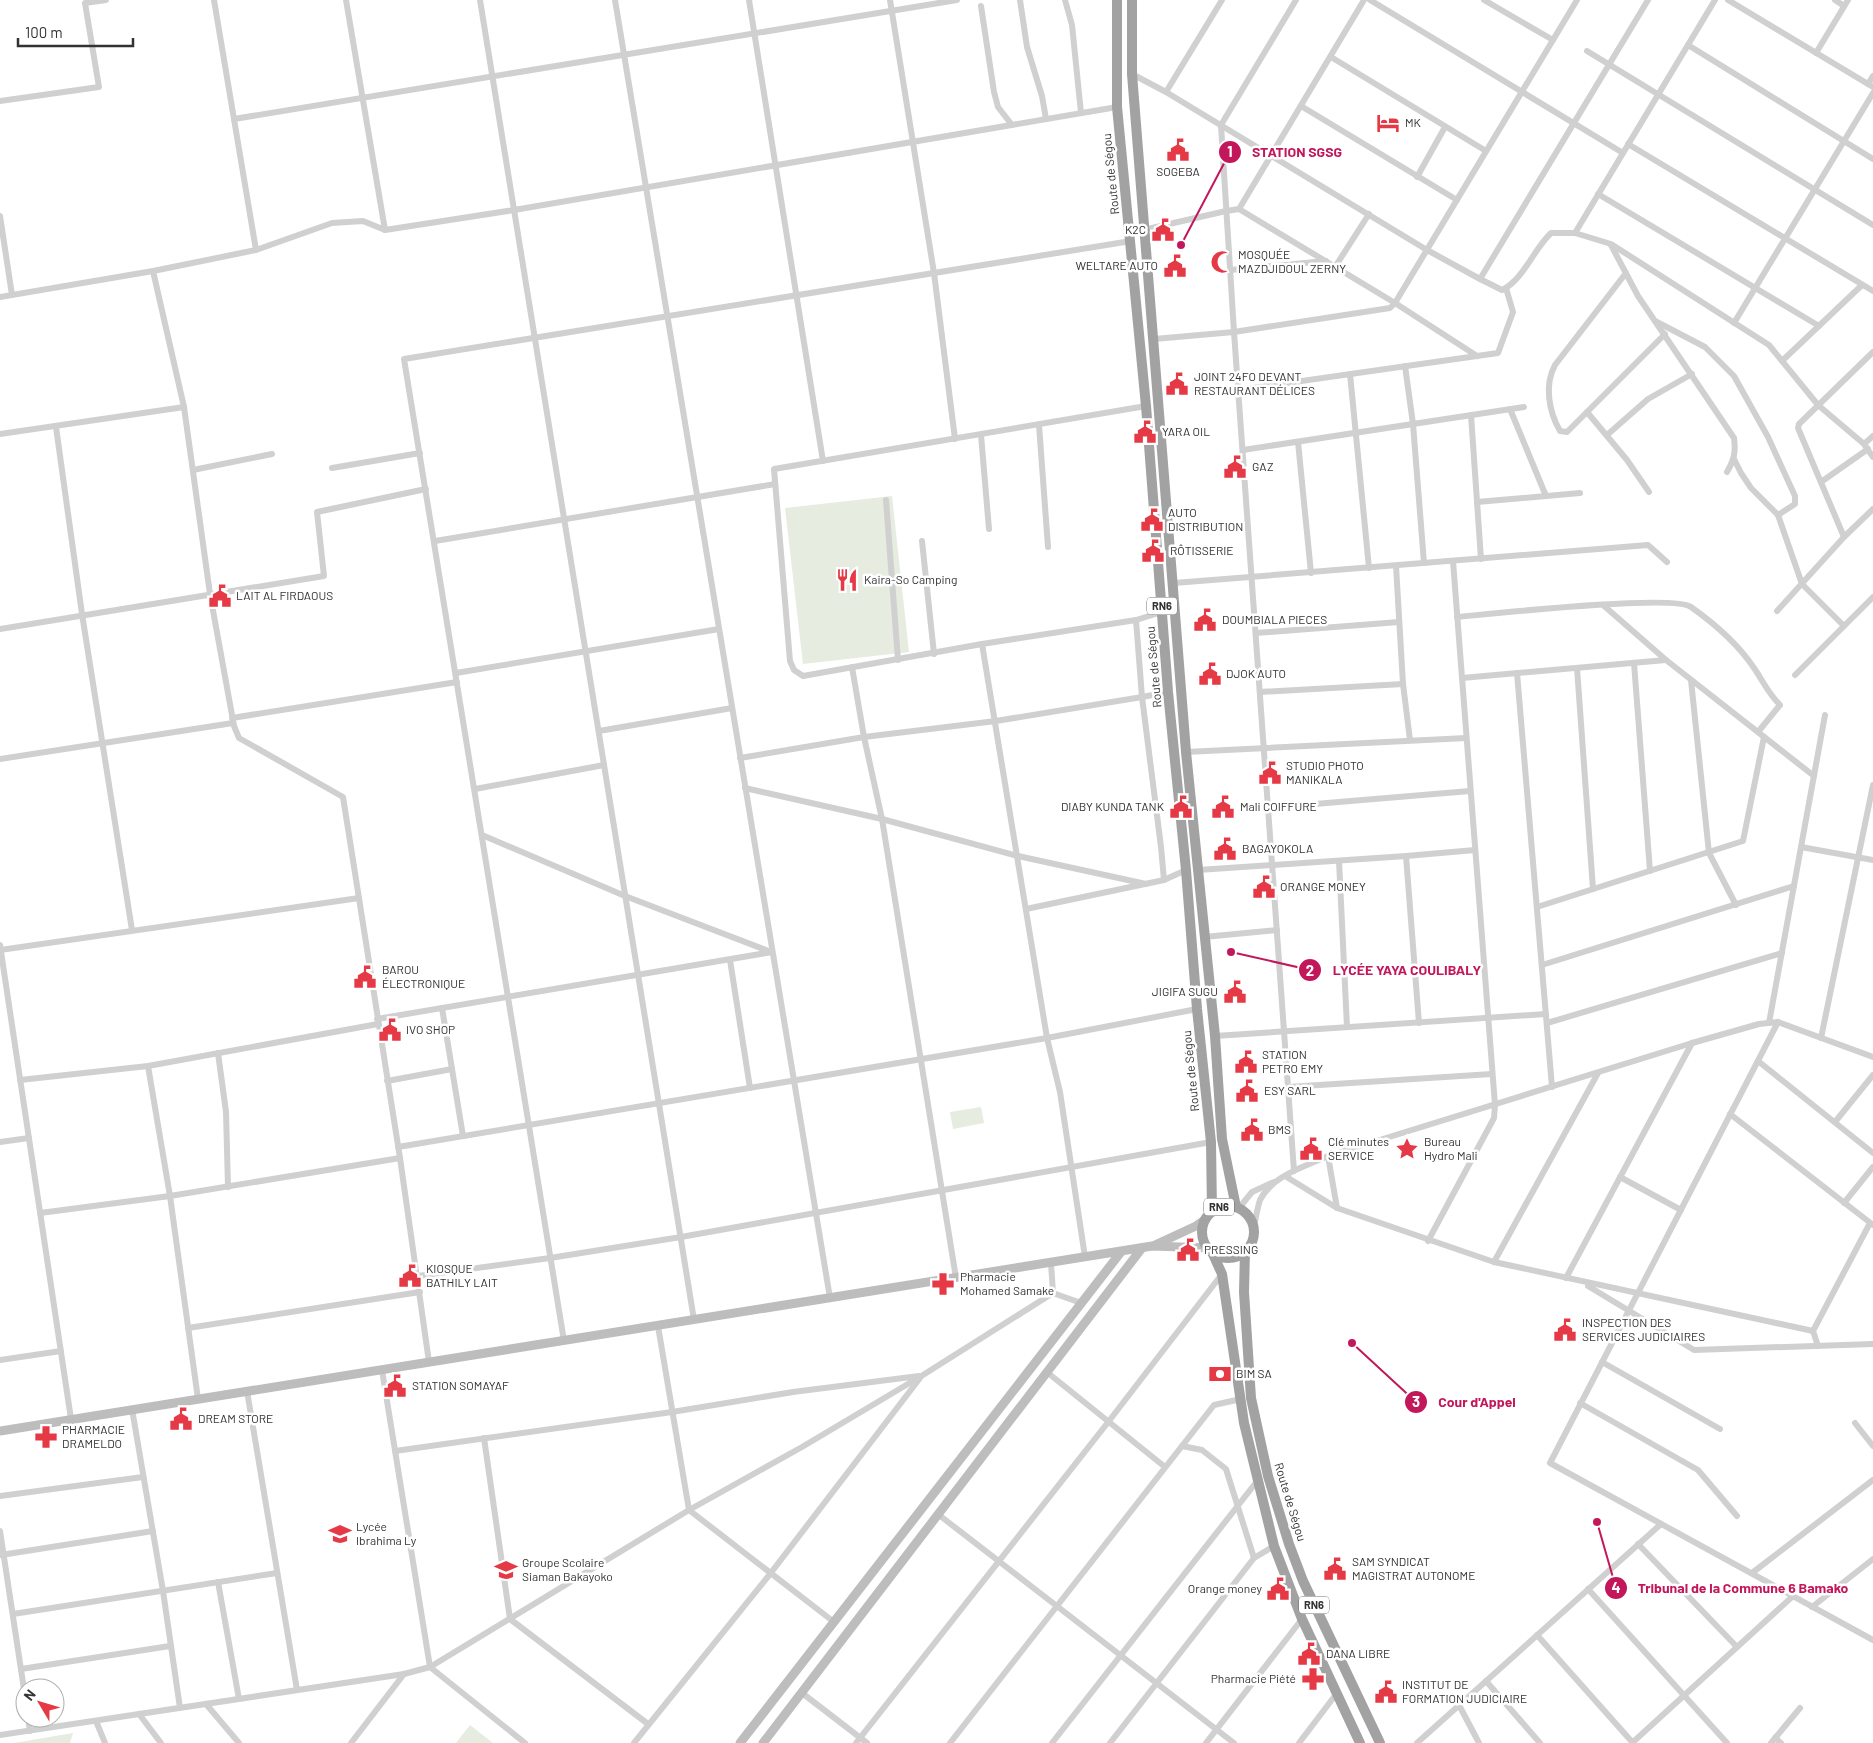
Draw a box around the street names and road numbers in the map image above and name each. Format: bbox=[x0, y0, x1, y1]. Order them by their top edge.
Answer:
street label: Route de Ségou bbox=[1099, 133, 1121, 215]
road number: RN6 bbox=[1147, 598, 1177, 614]
street label: Route de Ségou bbox=[1142, 626, 1164, 708]
street label: Route de Ségou bbox=[1179, 1030, 1201, 1112]
road number: RN6 bbox=[1204, 1198, 1234, 1216]
street label: Route de Ségou bbox=[1272, 1461, 1310, 1543]
road number: RN6 bbox=[1299, 1596, 1329, 1614]

